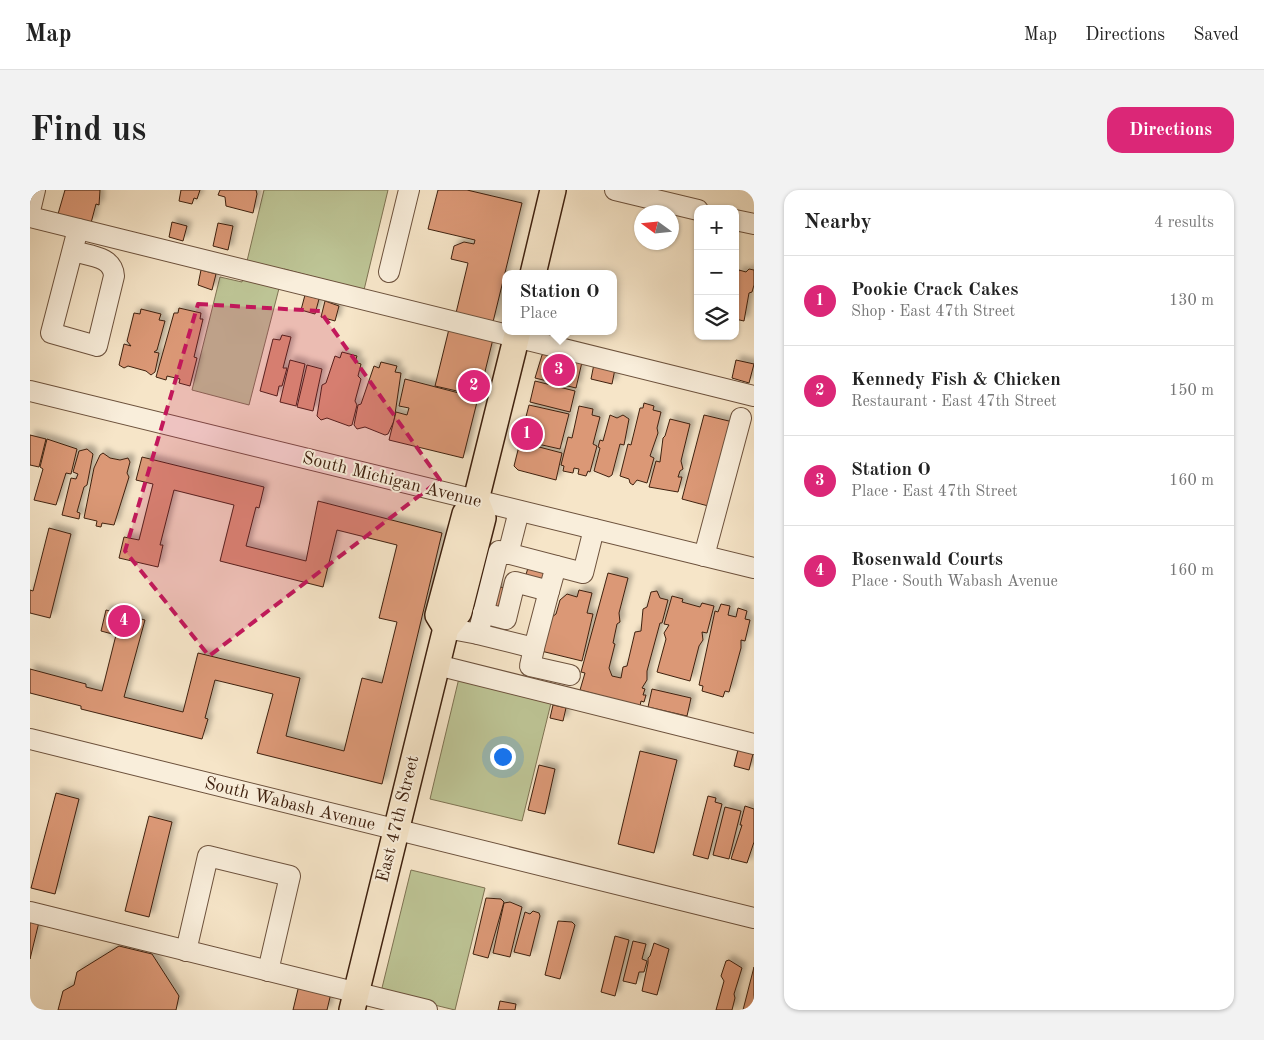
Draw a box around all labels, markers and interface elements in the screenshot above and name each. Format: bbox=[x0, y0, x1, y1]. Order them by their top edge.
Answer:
text: Map bbox=[25, 23, 72, 47]
text: Map bbox=[1024, 26, 1057, 44]
text: Directions bbox=[1085, 26, 1165, 44]
text: Saved bbox=[1193, 26, 1239, 44]
button: Directions bbox=[1107, 107, 1234, 153]
text: Find us bbox=[30, 113, 146, 148]
north arrow bbox=[634, 205, 679, 250]
map controls bbox=[694, 205, 739, 340]
button: + bbox=[694, 205, 739, 250]
text: Nearby bbox=[804, 212, 872, 233]
text: 4 results bbox=[1154, 215, 1214, 231]
button: − bbox=[694, 250, 739, 295]
popup bbox=[502, 270, 617, 335]
text: Pookie Crack Cakes bbox=[851, 281, 1018, 300]
text: Station O bbox=[520, 283, 599, 302]
text: 1 bbox=[815, 293, 825, 309]
text: 130 m bbox=[1169, 293, 1214, 309]
button: layers bbox=[694, 295, 739, 340]
text: Shop · East 47th Street bbox=[851, 304, 1015, 320]
text: Place bbox=[520, 306, 557, 322]
pin: 3 bbox=[543, 351, 575, 389]
pin: 2 bbox=[458, 367, 490, 405]
text: Kennedy Fish & Chicken bbox=[851, 371, 1061, 390]
text: 2 bbox=[815, 383, 825, 399]
text: 150 m bbox=[1169, 383, 1214, 399]
text: Restaurant · East 47th Street bbox=[851, 394, 1057, 410]
pin: 1 bbox=[511, 415, 543, 453]
street label: South Michigan Avenue bbox=[301, 449, 483, 511]
text: Station O bbox=[851, 461, 931, 480]
text: 3 bbox=[815, 473, 825, 489]
text: 160 m bbox=[1169, 473, 1214, 489]
text: Place · East 47th Street bbox=[851, 484, 1018, 500]
text: Rosenwald Courts bbox=[851, 551, 1003, 570]
text: 4 bbox=[815, 563, 825, 579]
text: 160 m bbox=[1169, 563, 1214, 579]
text: Place · South Wabash Avenue bbox=[851, 574, 1058, 590]
pin: 4 bbox=[108, 602, 140, 640]
your location bbox=[490, 744, 516, 770]
street label: East 47th Street bbox=[374, 754, 422, 884]
street label: South Wabash Avenue bbox=[203, 774, 377, 834]

